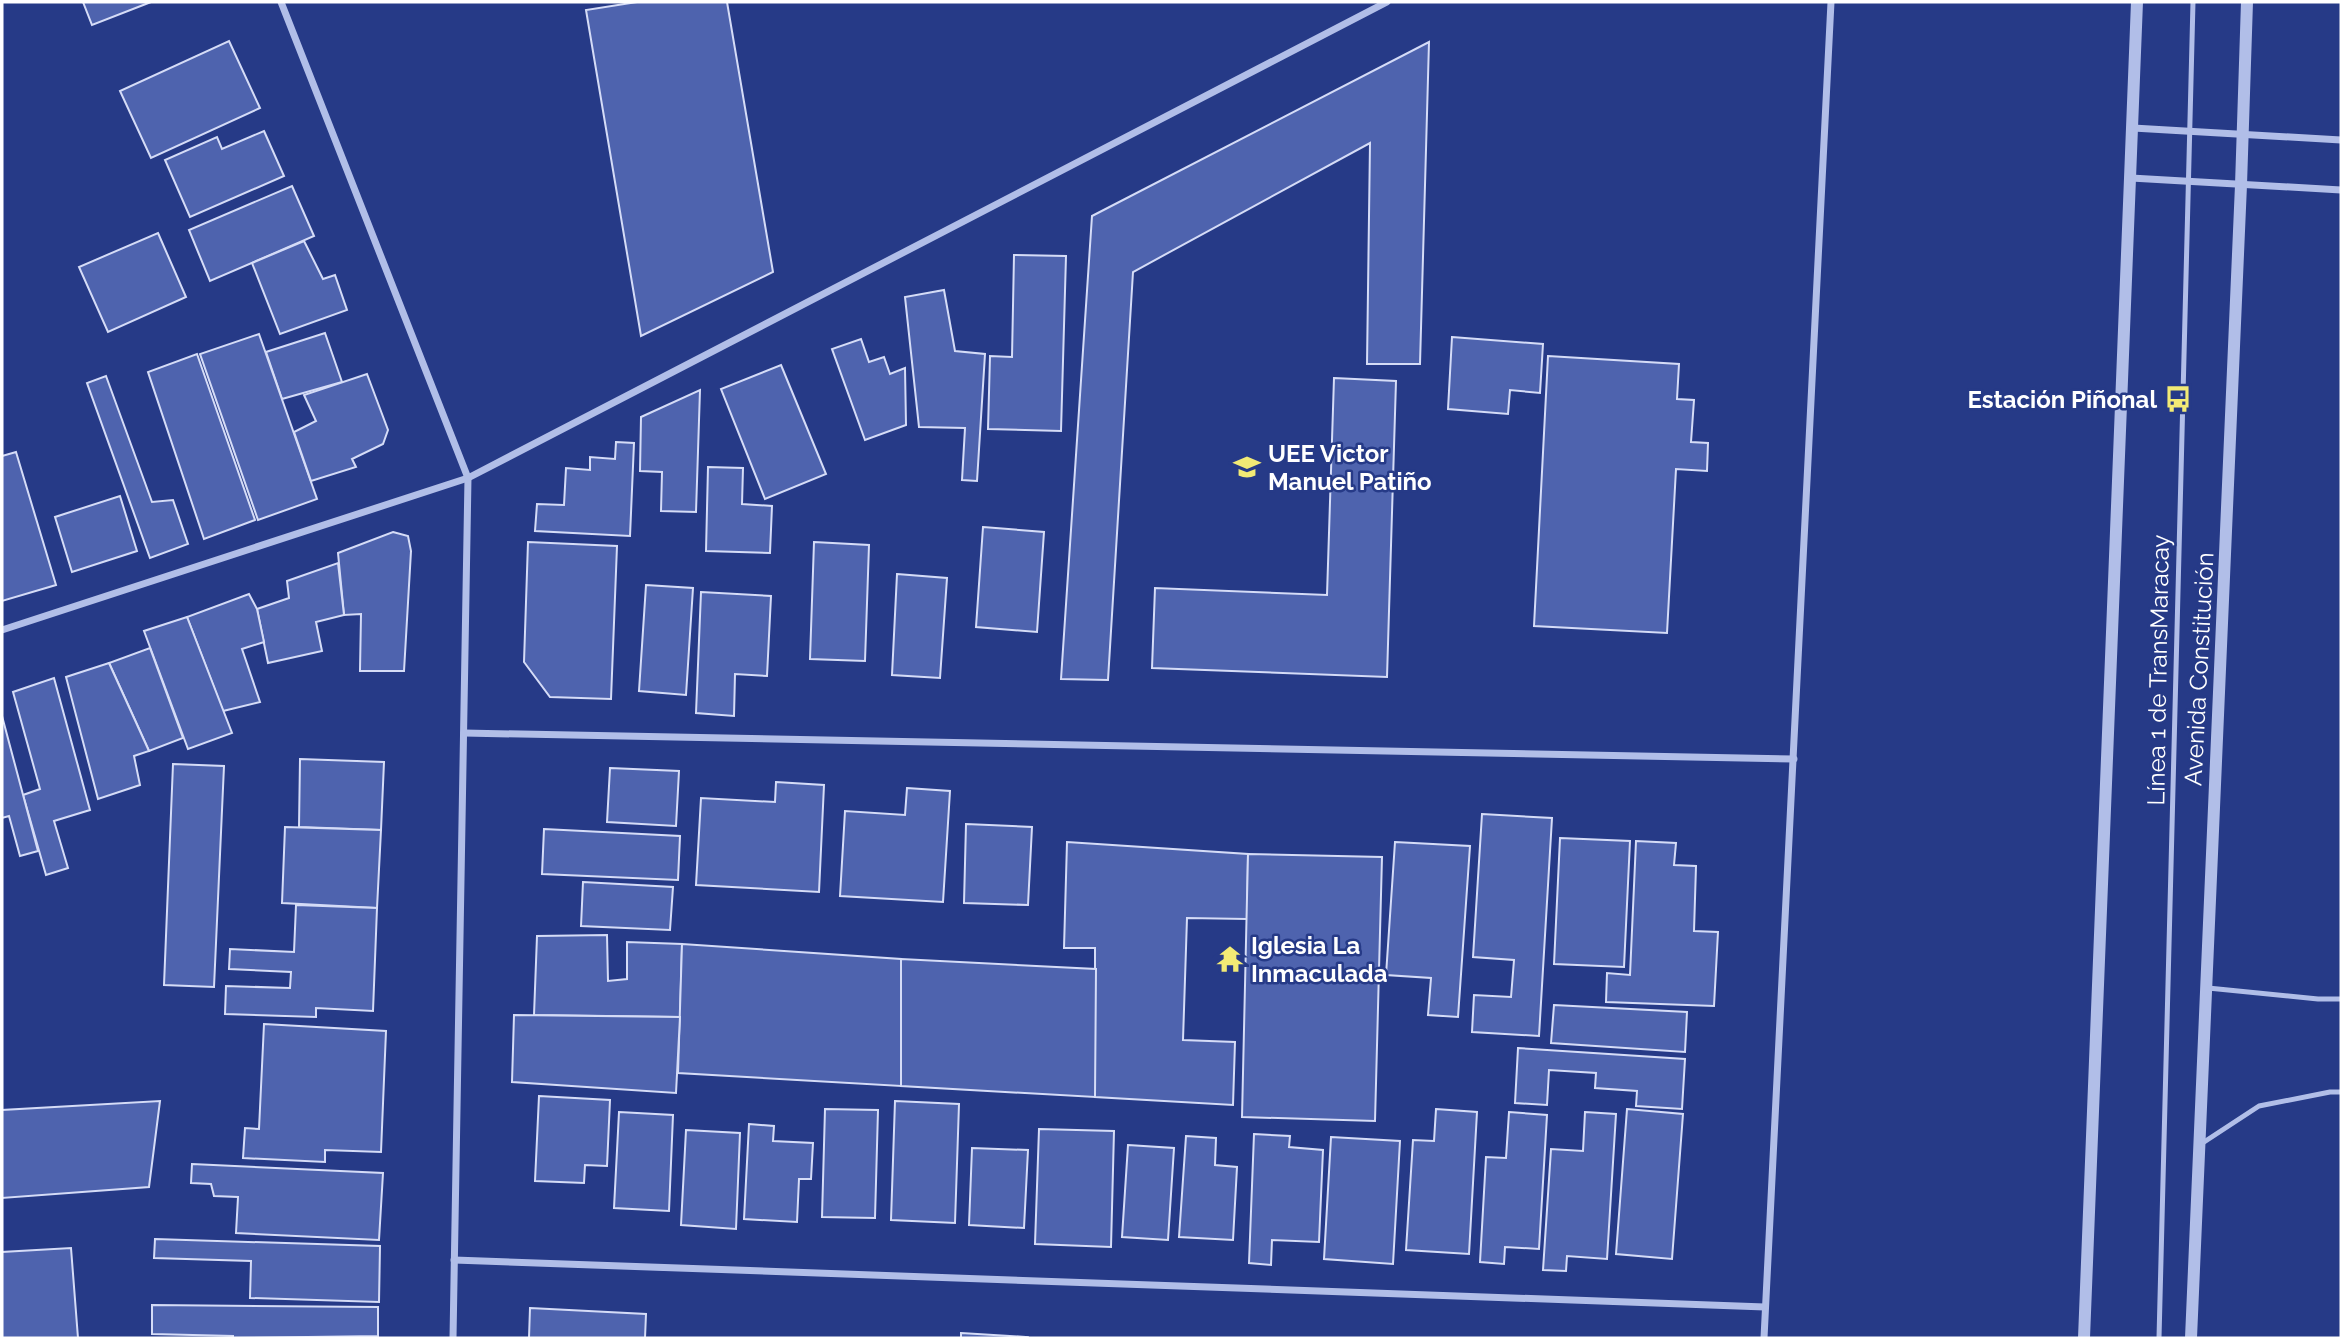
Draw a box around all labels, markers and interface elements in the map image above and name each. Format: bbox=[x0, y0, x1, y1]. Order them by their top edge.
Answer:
bus stop icon: Estación Piñonal bbox=[2163, 384, 2193, 414]
place label: Estación Piñonal bbox=[1967, 385, 2157, 414]
place label: UEE Victor Manuel Patiño bbox=[1268, 439, 1432, 496]
school or university icon: UEE Victor Manuel Patiño bbox=[1232, 452, 1262, 482]
street label: Línea 1 de TransMaracay bbox=[2141, 534, 2175, 806]
street label: Avenida Constitución bbox=[2178, 551, 2220, 787]
place label: Iglesia La Inmaculada bbox=[1251, 931, 1388, 988]
temple icon: Iglesia La Inmaculada bbox=[1215, 944, 1245, 974]

